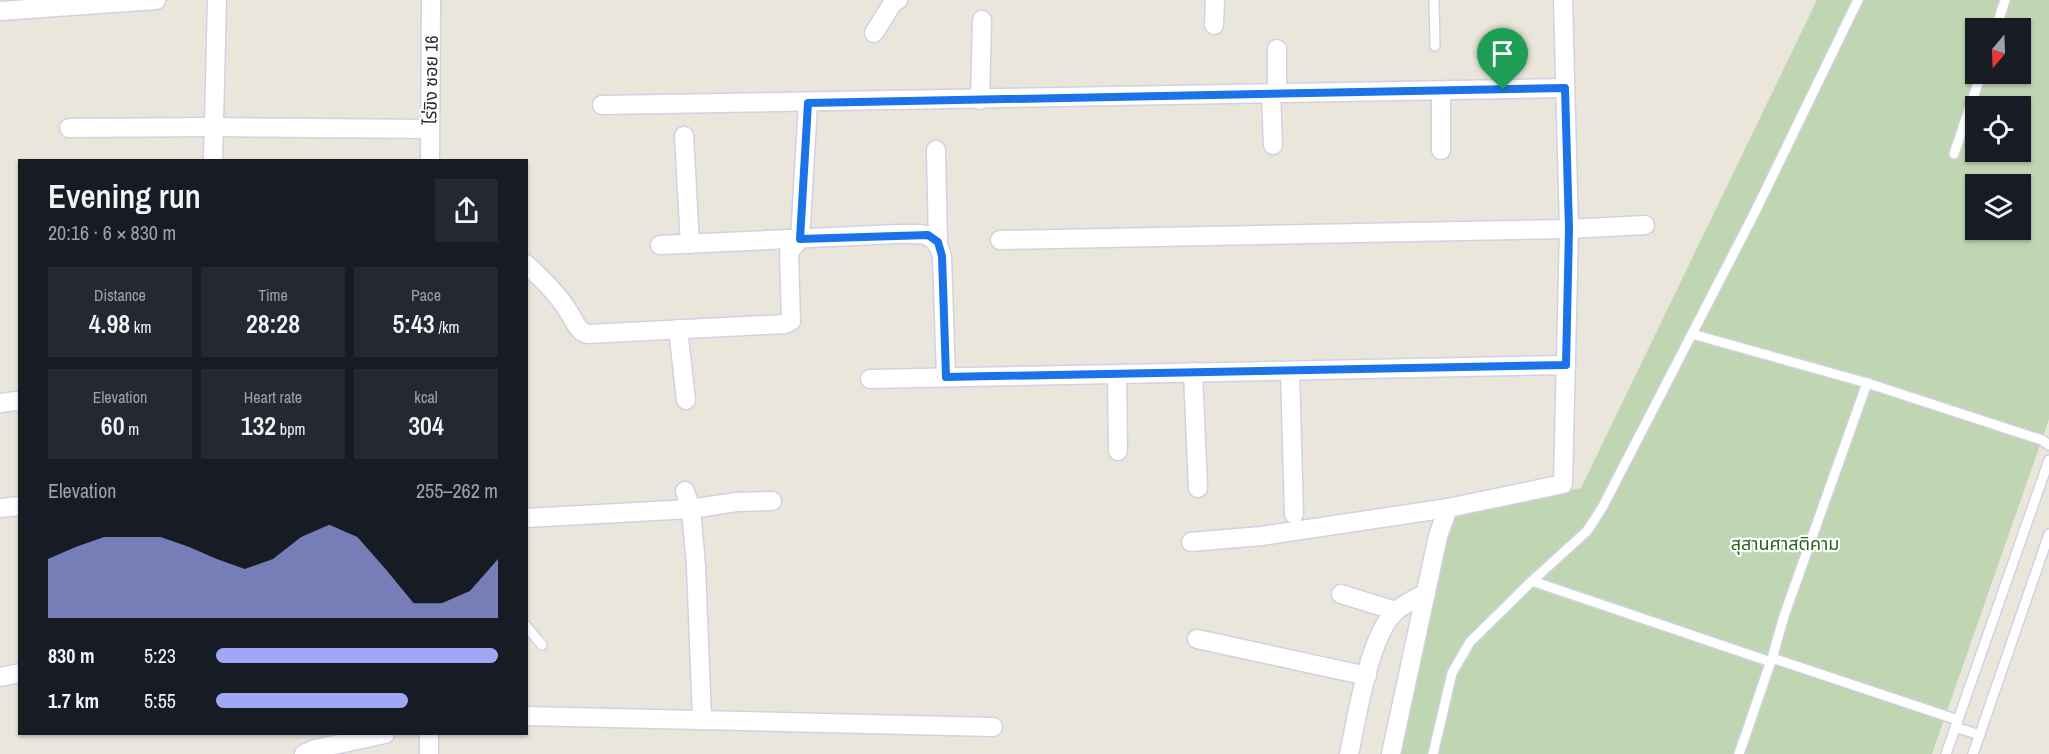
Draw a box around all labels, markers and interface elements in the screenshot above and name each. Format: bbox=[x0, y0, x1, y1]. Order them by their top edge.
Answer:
north arrow bbox=[1965, 18, 2031, 84]
map controls bbox=[1965, 18, 2031, 240]
pin bbox=[1477, 28, 1528, 90]
street label: ไร่ขิง ซอย 16 bbox=[417, 35, 444, 126]
icon: arrive bbox=[1486, 37, 1519, 70]
button: locate bbox=[1965, 96, 2031, 162]
text: Evening run bbox=[48, 174, 201, 218]
button: layers bbox=[1965, 174, 2031, 240]
button: share bbox=[435, 179, 498, 242]
text: 20:16 · 6 × 830 m bbox=[48, 219, 176, 246]
text: Distance bbox=[94, 284, 146, 306]
text: Time bbox=[258, 284, 288, 306]
text: Pace bbox=[411, 284, 441, 306]
text: 4.98 bbox=[89, 306, 130, 341]
text: 28:28 bbox=[246, 306, 300, 341]
text: 5:43 bbox=[392, 306, 435, 341]
text: km bbox=[130, 316, 151, 338]
text: /km bbox=[435, 316, 460, 338]
text: Elevation bbox=[93, 386, 147, 408]
text: Heart rate bbox=[244, 386, 302, 408]
text: kcal bbox=[414, 386, 438, 408]
text: 60 bbox=[101, 408, 125, 443]
text: 132 bbox=[241, 408, 276, 443]
text: 304 bbox=[408, 408, 444, 443]
text: m bbox=[125, 418, 139, 440]
text: bpm bbox=[276, 418, 305, 440]
text: Elevation bbox=[48, 477, 116, 504]
text: 255–262 m bbox=[416, 477, 498, 504]
park label: สุสานศาสติคาม bbox=[1731, 531, 1839, 556]
text: 830 m bbox=[48, 642, 95, 669]
text: 5:23 bbox=[144, 642, 176, 669]
text: 1.7 km bbox=[48, 687, 99, 714]
text: 5:55 bbox=[144, 687, 176, 714]

